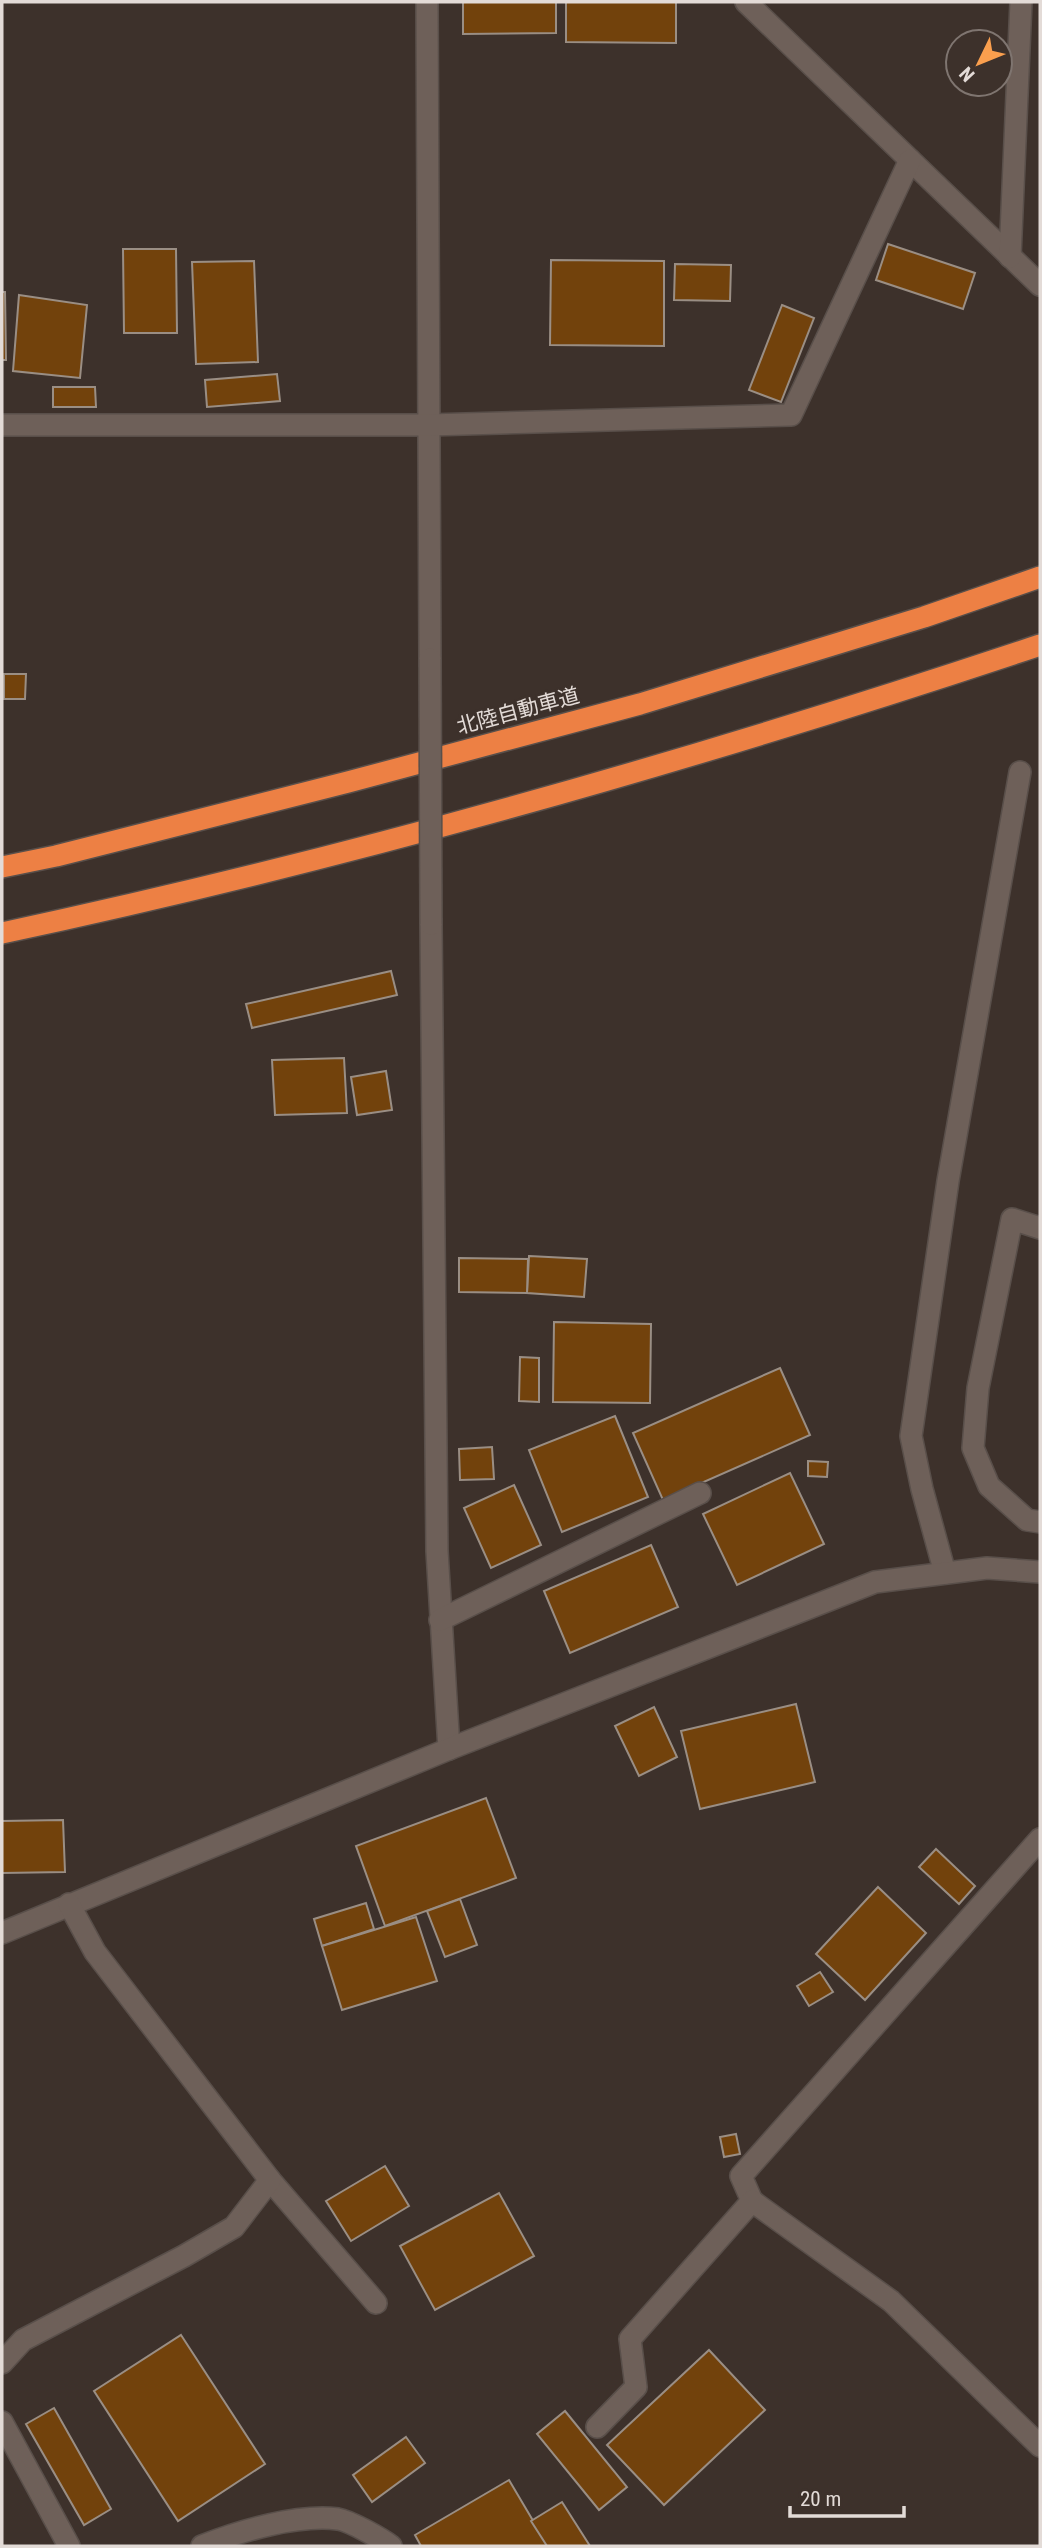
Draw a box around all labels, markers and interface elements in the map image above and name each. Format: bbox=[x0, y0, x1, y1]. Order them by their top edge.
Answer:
north arrow bbox=[944, 28, 1014, 98]
text: N bbox=[955, 62, 979, 86]
street label: 北陸自動車道 bbox=[454, 683, 582, 739]
scale bar bbox=[790, 2474, 904, 2518]
text: 20 m bbox=[800, 2487, 841, 2511]

